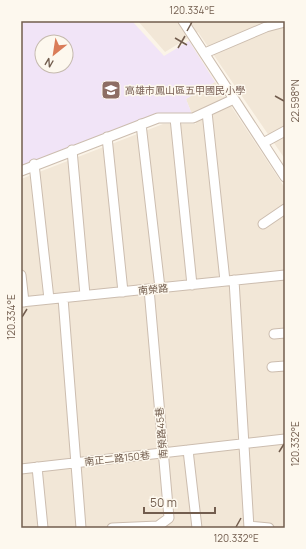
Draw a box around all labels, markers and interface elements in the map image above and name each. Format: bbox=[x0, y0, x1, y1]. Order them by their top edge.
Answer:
text: 120.334°E bbox=[169, 3, 215, 17]
north arrow bbox=[34, 34, 74, 74]
text: N bbox=[41, 55, 56, 72]
school or university icon: 高雄市鳳山區五甲國民小學 bbox=[100, 79, 122, 101]
text: 22.598°N bbox=[288, 79, 302, 123]
place label: 高雄市鳳山區五甲國民小學 bbox=[125, 83, 245, 97]
street label: 南榮路 bbox=[137, 280, 169, 298]
text: 120.334°E bbox=[4, 294, 18, 340]
street label: 南榮路45巷 bbox=[152, 407, 170, 459]
text: 120.332°E bbox=[288, 421, 302, 467]
street label: 南正二路150巷 bbox=[84, 448, 150, 468]
scale bar bbox=[144, 489, 215, 515]
text: 50 m bbox=[150, 494, 177, 511]
text: 120.332°E bbox=[213, 531, 259, 545]

